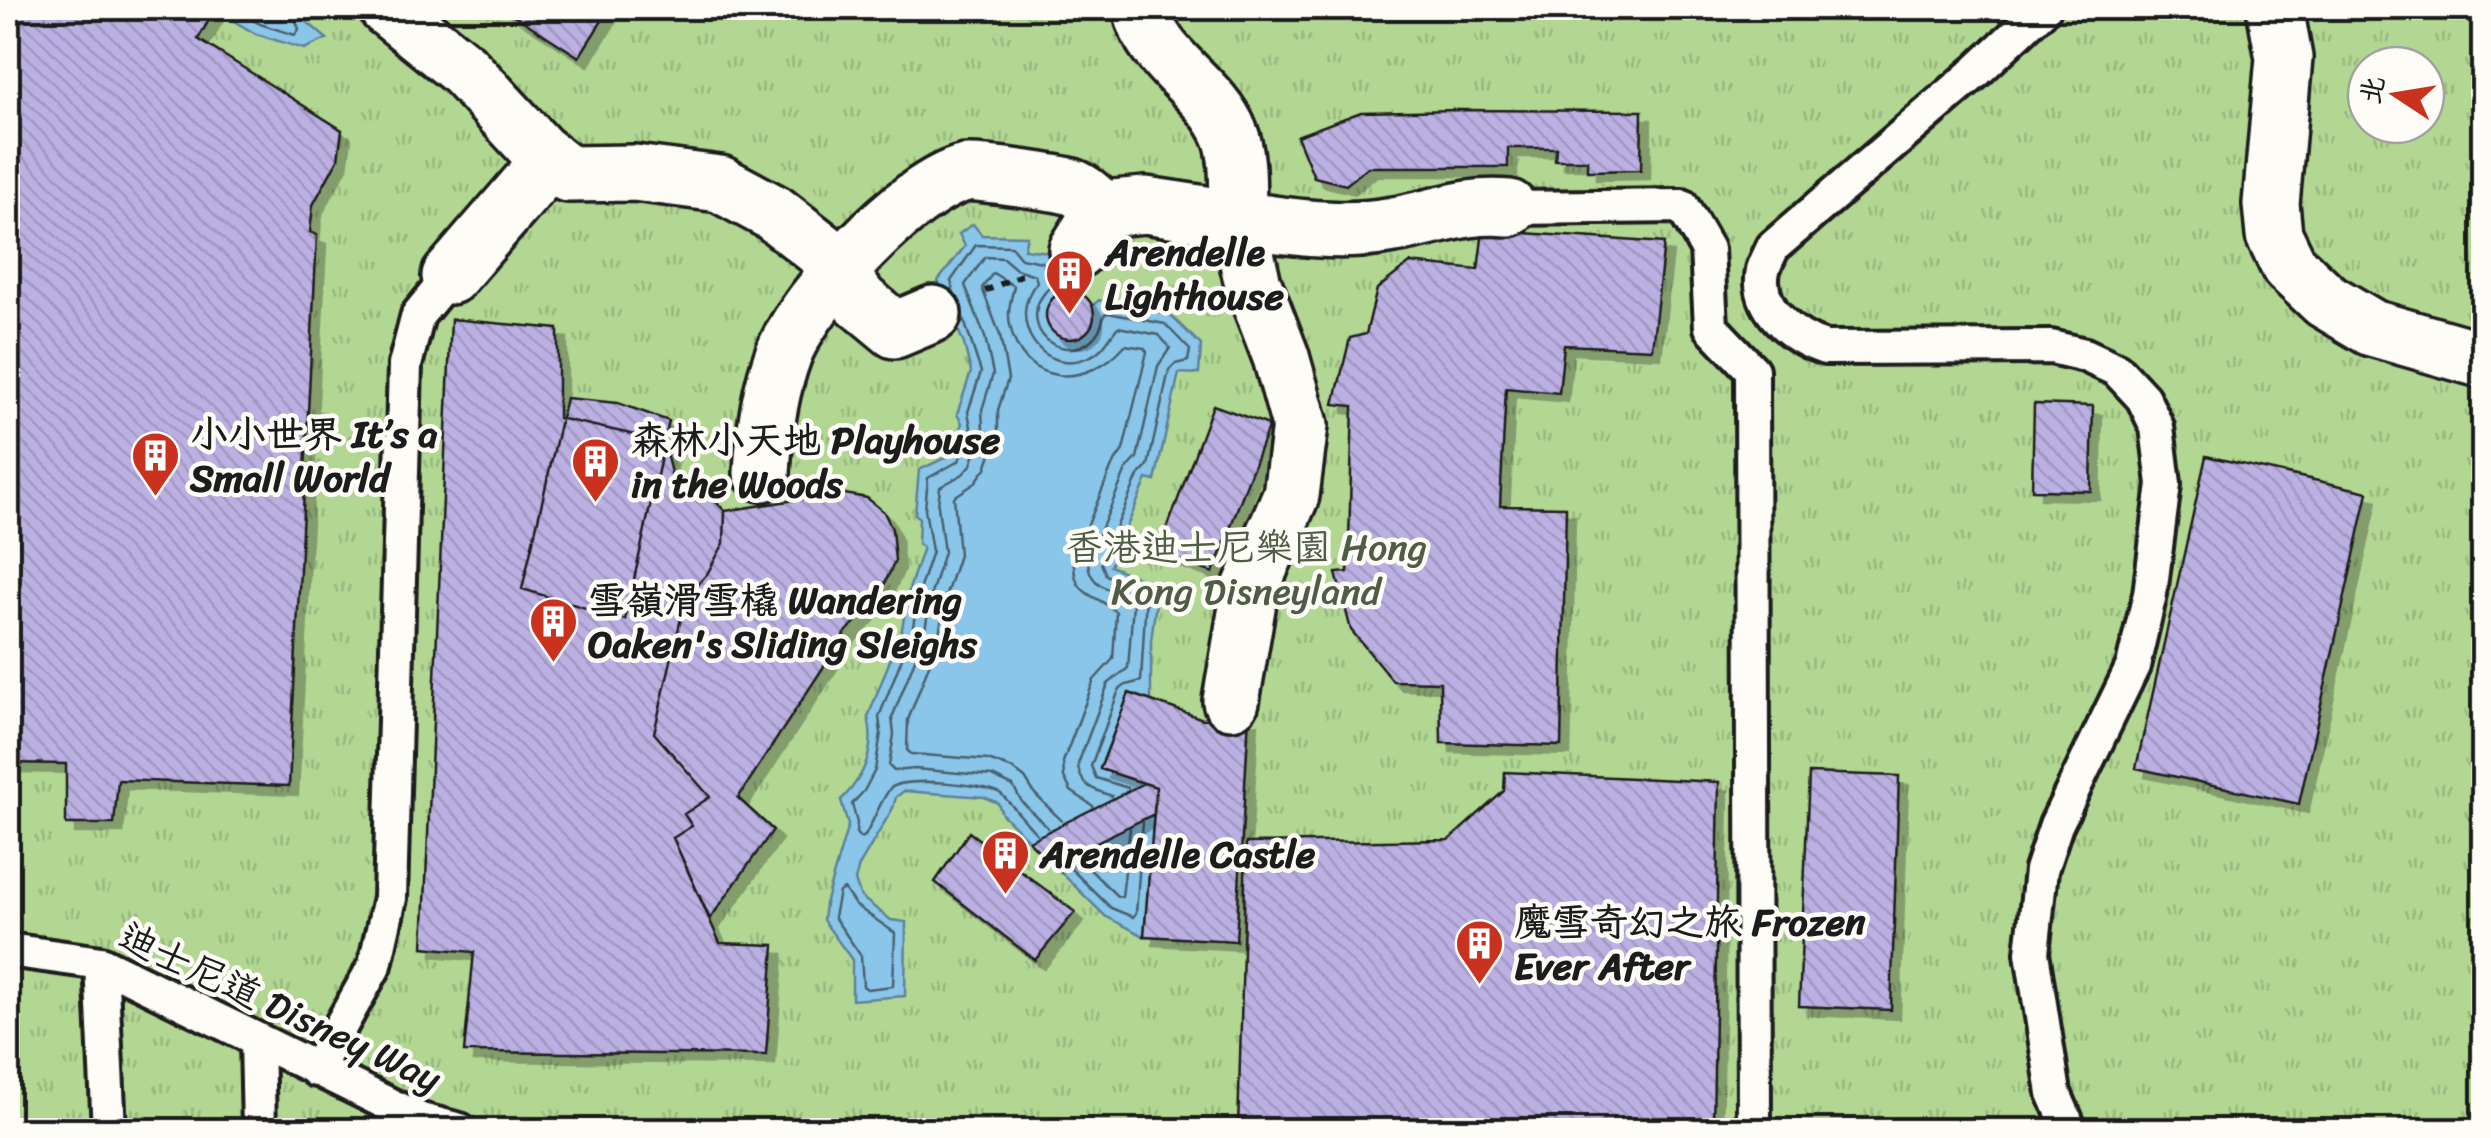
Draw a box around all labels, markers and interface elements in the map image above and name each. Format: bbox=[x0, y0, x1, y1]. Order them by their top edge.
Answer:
north arrow bbox=[2346, 45, 2446, 145]
text: 北 bbox=[2345, 71, 2399, 109]
place label: Arendelle Lighthouse bbox=[1103, 219, 1285, 330]
building icon: Arendelle Lighthouse bbox=[1044, 248, 1096, 316]
place label: 小小世界 It’s a Small World bbox=[189, 401, 438, 512]
place label: 森林小天地 Playhouse in the Woods bbox=[631, 407, 1001, 518]
building icon: 小小世界 It’s a Small World bbox=[129, 430, 181, 498]
building icon: 森林小天地 Playhouse in the Woods bbox=[570, 436, 622, 504]
park label: 香港迪士尼樂園 Hong Kong Disneyland bbox=[1065, 514, 1427, 625]
place label: 雪嶺滑雪橇 Wandering Oaken's Sliding Sleighs bbox=[588, 567, 978, 678]
building icon: 雪嶺滑雪橇 Wandering Oaken's Sliding Sleighs bbox=[527, 596, 579, 664]
place label: Arendelle Castle bbox=[1038, 821, 1316, 888]
building icon: Arendelle Castle bbox=[979, 828, 1031, 896]
place label: 魔雪奇幻之旅 Frozen Ever After bbox=[1514, 889, 1866, 1000]
street label: 迪士尼道 Disney Way bbox=[107, 903, 453, 1112]
building icon: 魔雪奇幻之旅 Frozen Ever After bbox=[1453, 918, 1505, 986]

